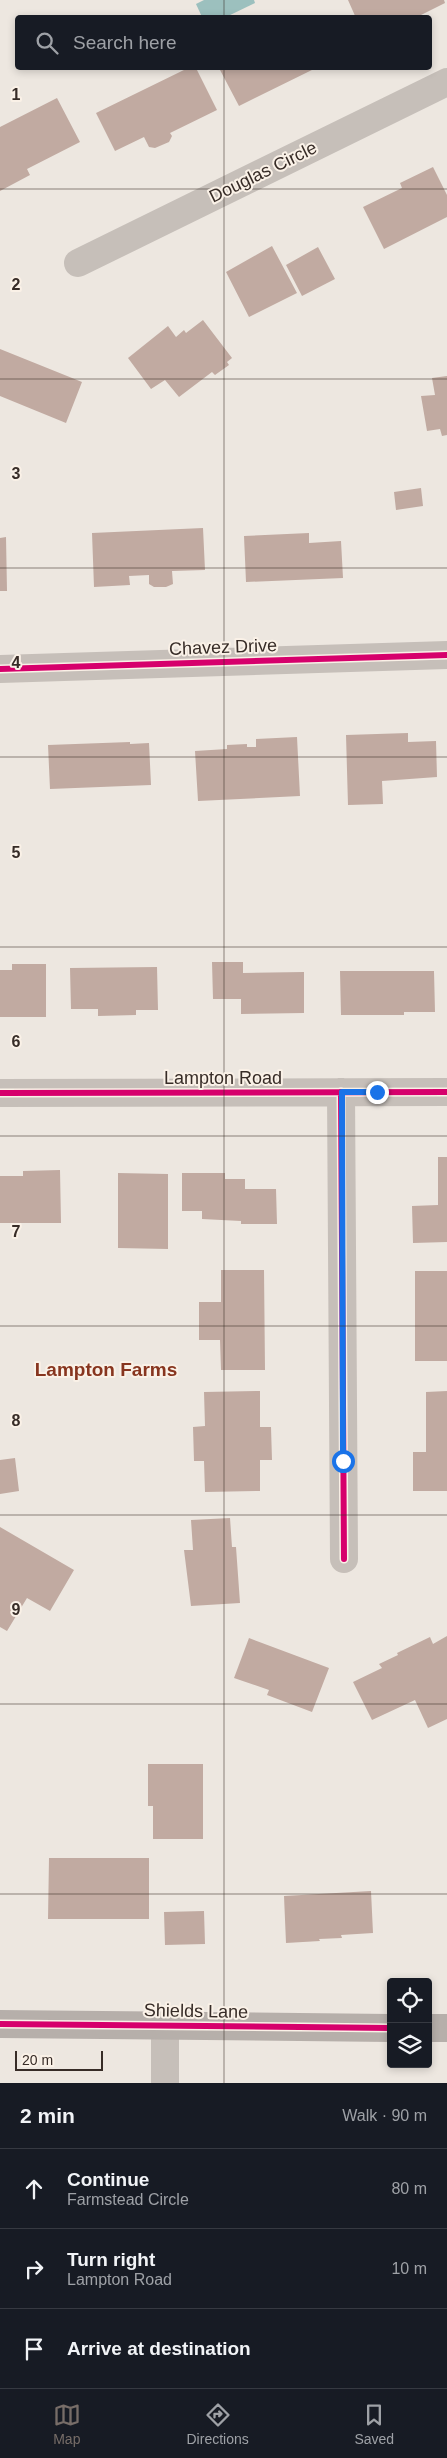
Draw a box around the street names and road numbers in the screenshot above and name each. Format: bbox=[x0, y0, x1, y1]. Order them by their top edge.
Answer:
street label: Douglas Circle bbox=[206, 137, 320, 207]
street label: Chavez Drive bbox=[169, 635, 277, 659]
street label: Lampton Road bbox=[164, 1068, 282, 1088]
street label: Shields Lane bbox=[144, 2000, 248, 2022]

